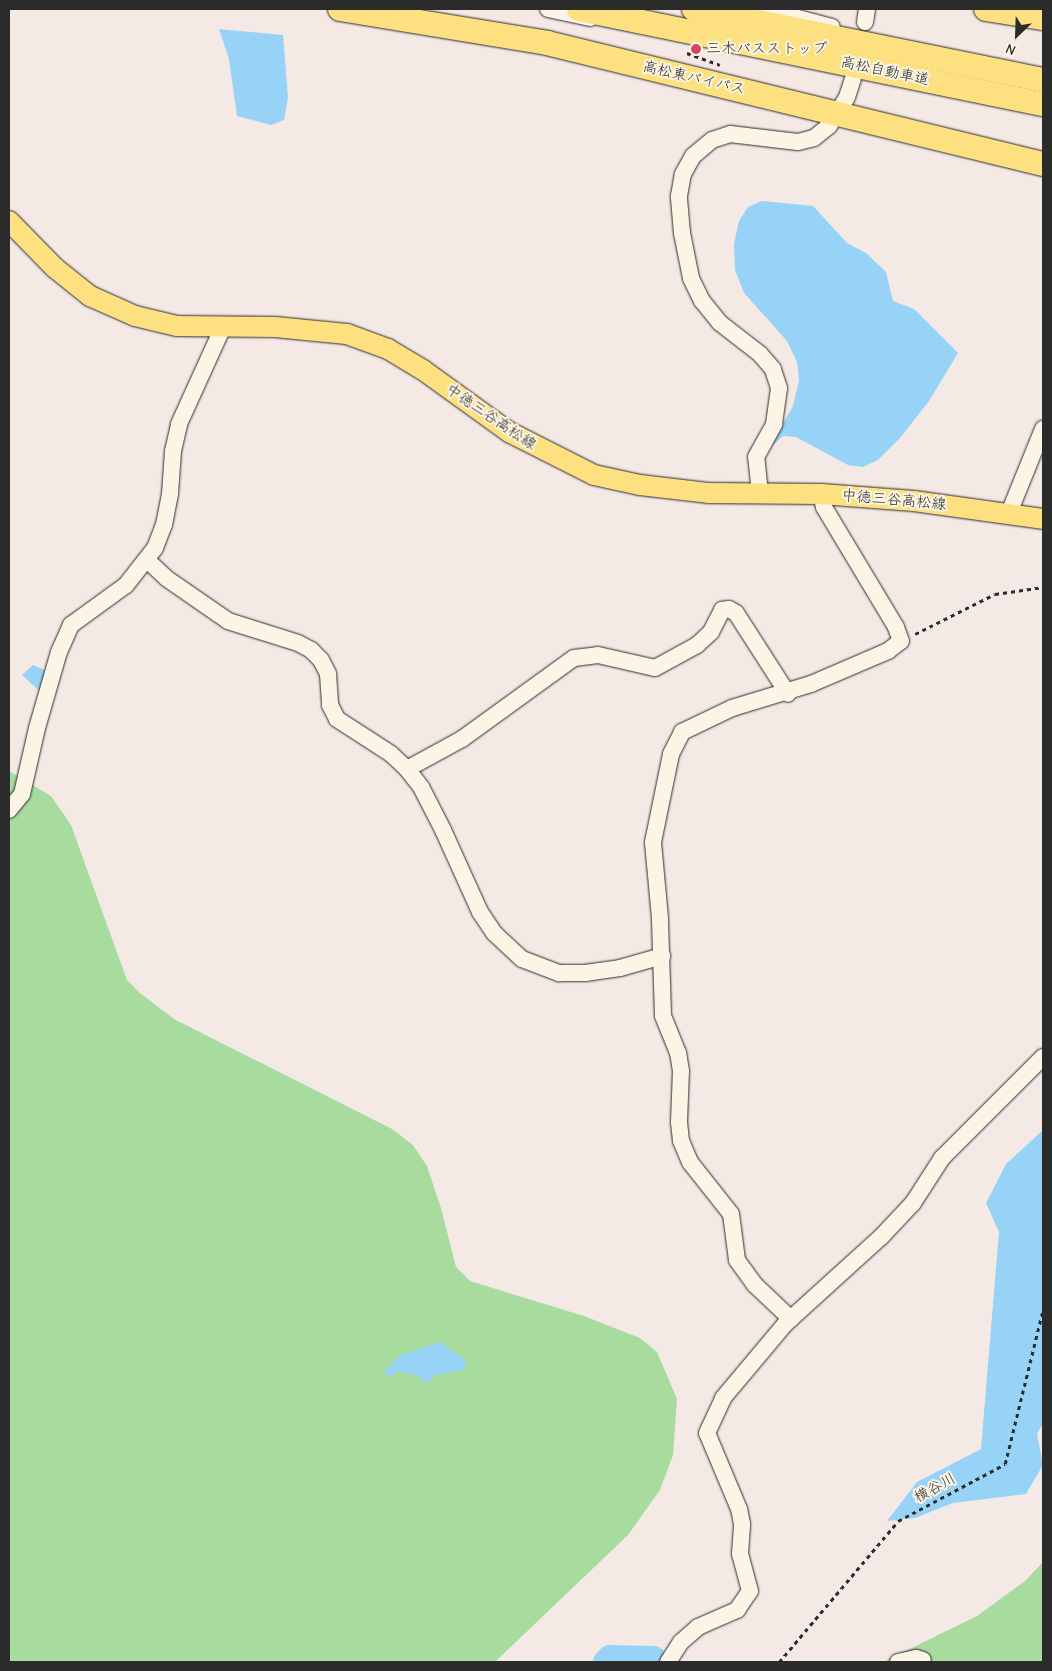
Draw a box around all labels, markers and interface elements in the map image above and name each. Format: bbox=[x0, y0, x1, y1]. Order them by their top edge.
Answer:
north arrow bbox=[992, 10, 1042, 60]
place label: 三木バスストップ bbox=[706, 40, 826, 58]
text: N bbox=[1003, 40, 1018, 59]
marker: 三木バスストップ bbox=[690, 43, 702, 55]
street label: 高松自動車道 bbox=[839, 53, 931, 89]
street label: 高松東バイパス bbox=[641, 57, 747, 99]
street label: 中徳三谷高松線 bbox=[442, 380, 540, 454]
street label: 中徳三谷高松線 bbox=[841, 486, 947, 514]
street label: 横谷川 bbox=[911, 1469, 959, 1507]

